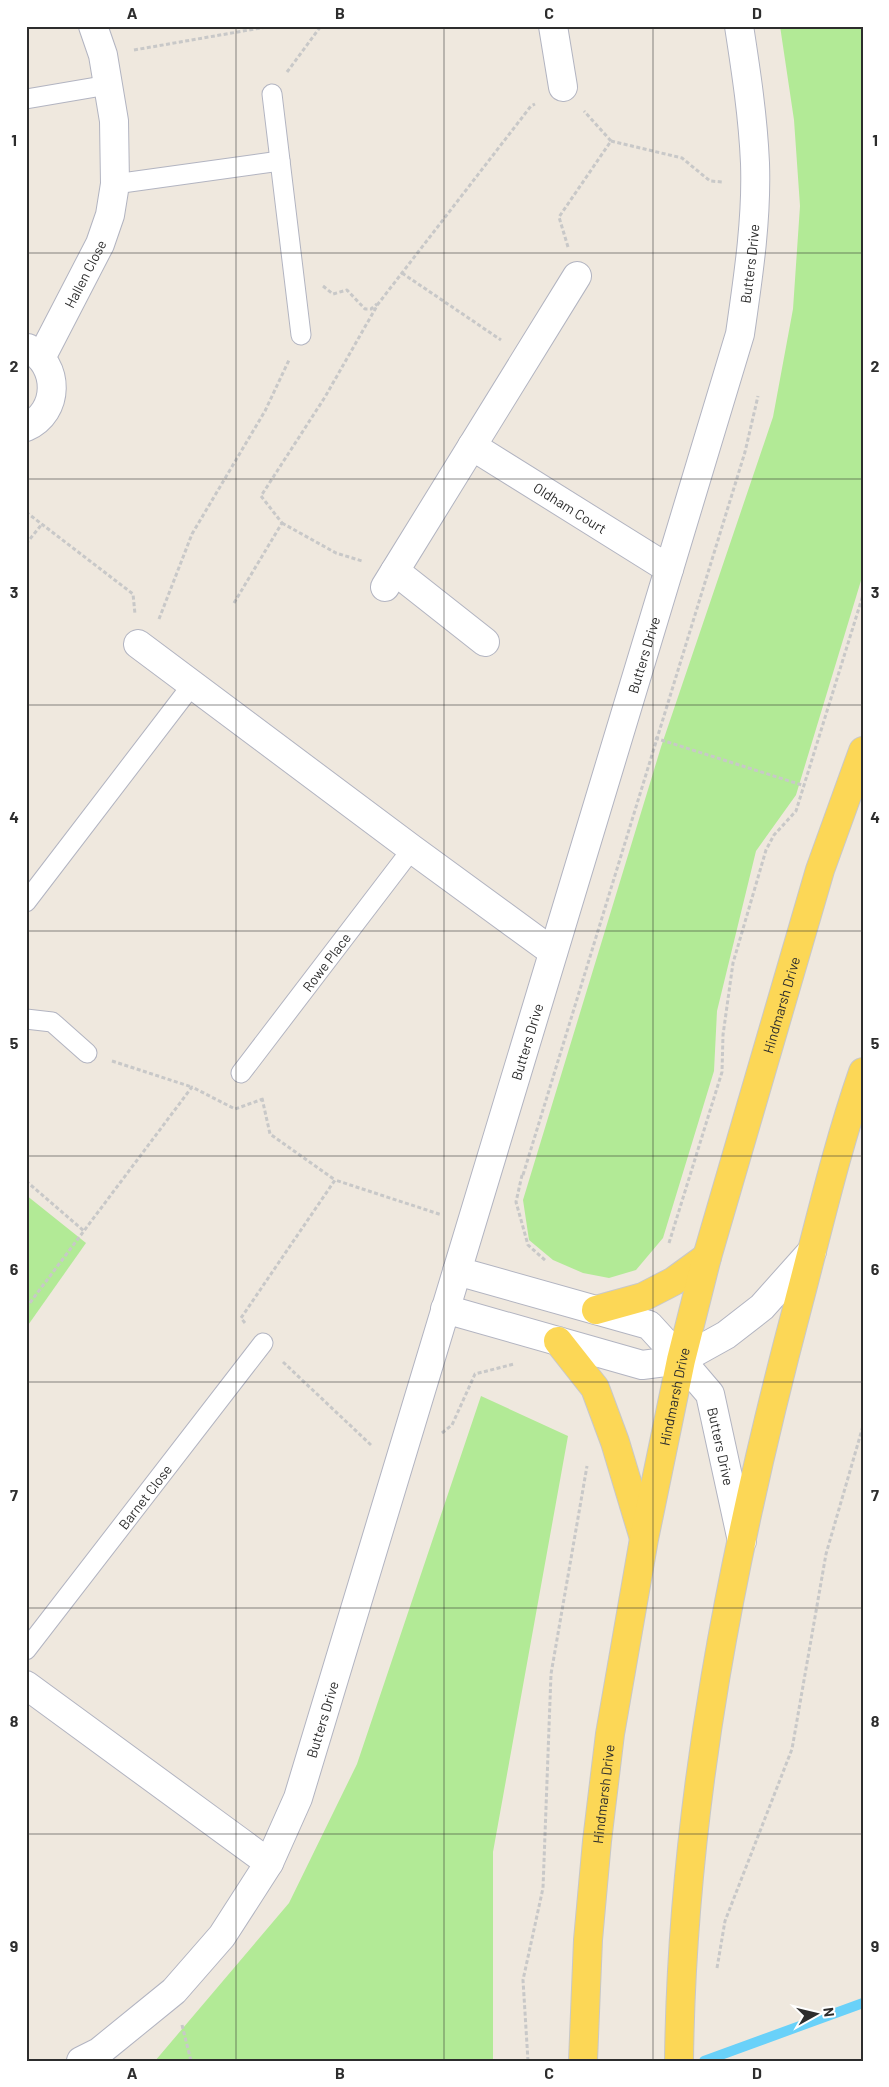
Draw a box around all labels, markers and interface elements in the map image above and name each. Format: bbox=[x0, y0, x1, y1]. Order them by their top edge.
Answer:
text: A bbox=[127, 3, 138, 22]
text: B bbox=[335, 3, 345, 22]
text: C bbox=[544, 3, 554, 22]
text: D bbox=[752, 3, 762, 22]
text: 1 bbox=[11, 130, 17, 149]
text: 1 bbox=[872, 130, 878, 149]
street label: Butters Drive bbox=[736, 224, 762, 304]
street label: Hallen Close bbox=[60, 237, 109, 310]
text: 2 bbox=[10, 356, 19, 375]
text: 2 bbox=[871, 356, 880, 375]
street label: Oldham Court bbox=[531, 478, 610, 537]
text: 3 bbox=[10, 582, 18, 601]
text: 3 bbox=[871, 582, 879, 601]
street label: Butters Drive bbox=[624, 614, 663, 695]
text: 4 bbox=[9, 807, 19, 826]
text: 4 bbox=[870, 807, 880, 826]
street label: Rowe Place bbox=[298, 929, 354, 994]
street label: Hindmarsh Drive bbox=[758, 954, 803, 1055]
street label: Butters Drive bbox=[507, 1001, 546, 1082]
text: 5 bbox=[10, 1033, 19, 1052]
text: 5 bbox=[871, 1033, 880, 1052]
text: 6 bbox=[10, 1259, 19, 1278]
text: 6 bbox=[871, 1259, 880, 1278]
street label: Hindmarsh Drive bbox=[655, 1345, 692, 1447]
street label: Butters Drive bbox=[705, 1406, 738, 1487]
street label: Barnet Close bbox=[114, 1461, 175, 1532]
text: 7 bbox=[10, 1485, 18, 1504]
text: 7 bbox=[871, 1485, 879, 1504]
street label: Butters Drive bbox=[302, 1679, 341, 1760]
text: 8 bbox=[10, 1711, 19, 1730]
text: 8 bbox=[871, 1711, 880, 1730]
street label: Hindmarsh Drive bbox=[588, 1743, 617, 1845]
text: 9 bbox=[10, 1936, 18, 1955]
text: 9 bbox=[871, 1936, 879, 1955]
north arrow bbox=[792, 1990, 842, 2040]
text: N bbox=[820, 2006, 838, 2018]
text: A bbox=[127, 2063, 138, 2082]
text: B bbox=[335, 2063, 345, 2082]
text: C bbox=[544, 2063, 554, 2082]
text: D bbox=[752, 2063, 762, 2082]

